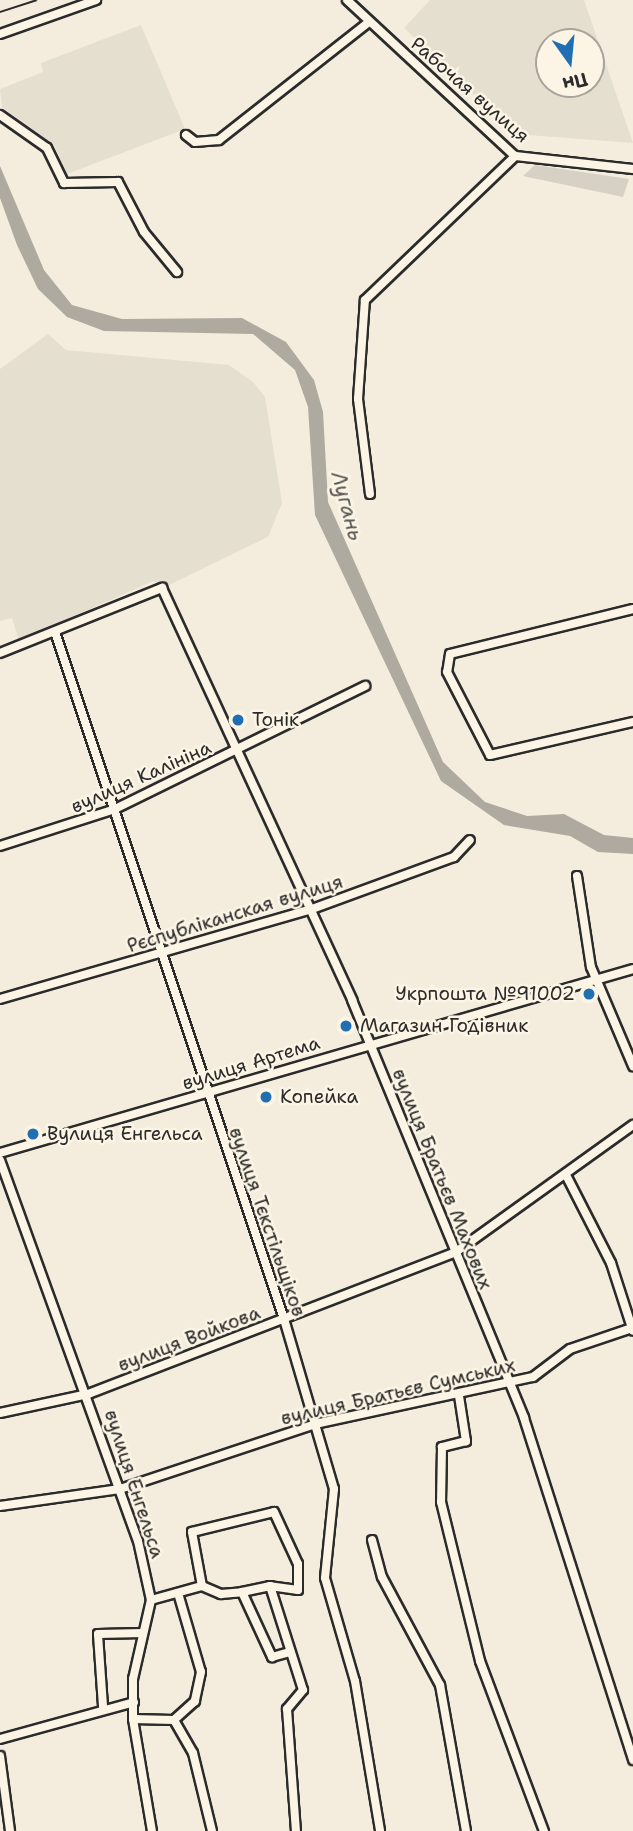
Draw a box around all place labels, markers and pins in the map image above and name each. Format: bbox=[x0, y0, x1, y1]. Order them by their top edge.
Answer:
place label: Тонік bbox=[252, 709, 299, 731]
marker: Тонік bbox=[230, 712, 246, 728]
place label: Укрпошта №91002 bbox=[395, 983, 575, 1005]
marker: Укрпошта №91002 bbox=[581, 986, 597, 1002]
place label: Магазин Годівник bbox=[360, 1015, 528, 1037]
marker: Магазин Годівник bbox=[338, 1018, 354, 1034]
place label: Копейка bbox=[280, 1086, 358, 1108]
marker: Копейка bbox=[258, 1089, 274, 1105]
place label: Вулиця Енгельса bbox=[47, 1123, 203, 1145]
marker: Вулиця Енгельса bbox=[25, 1126, 41, 1142]

